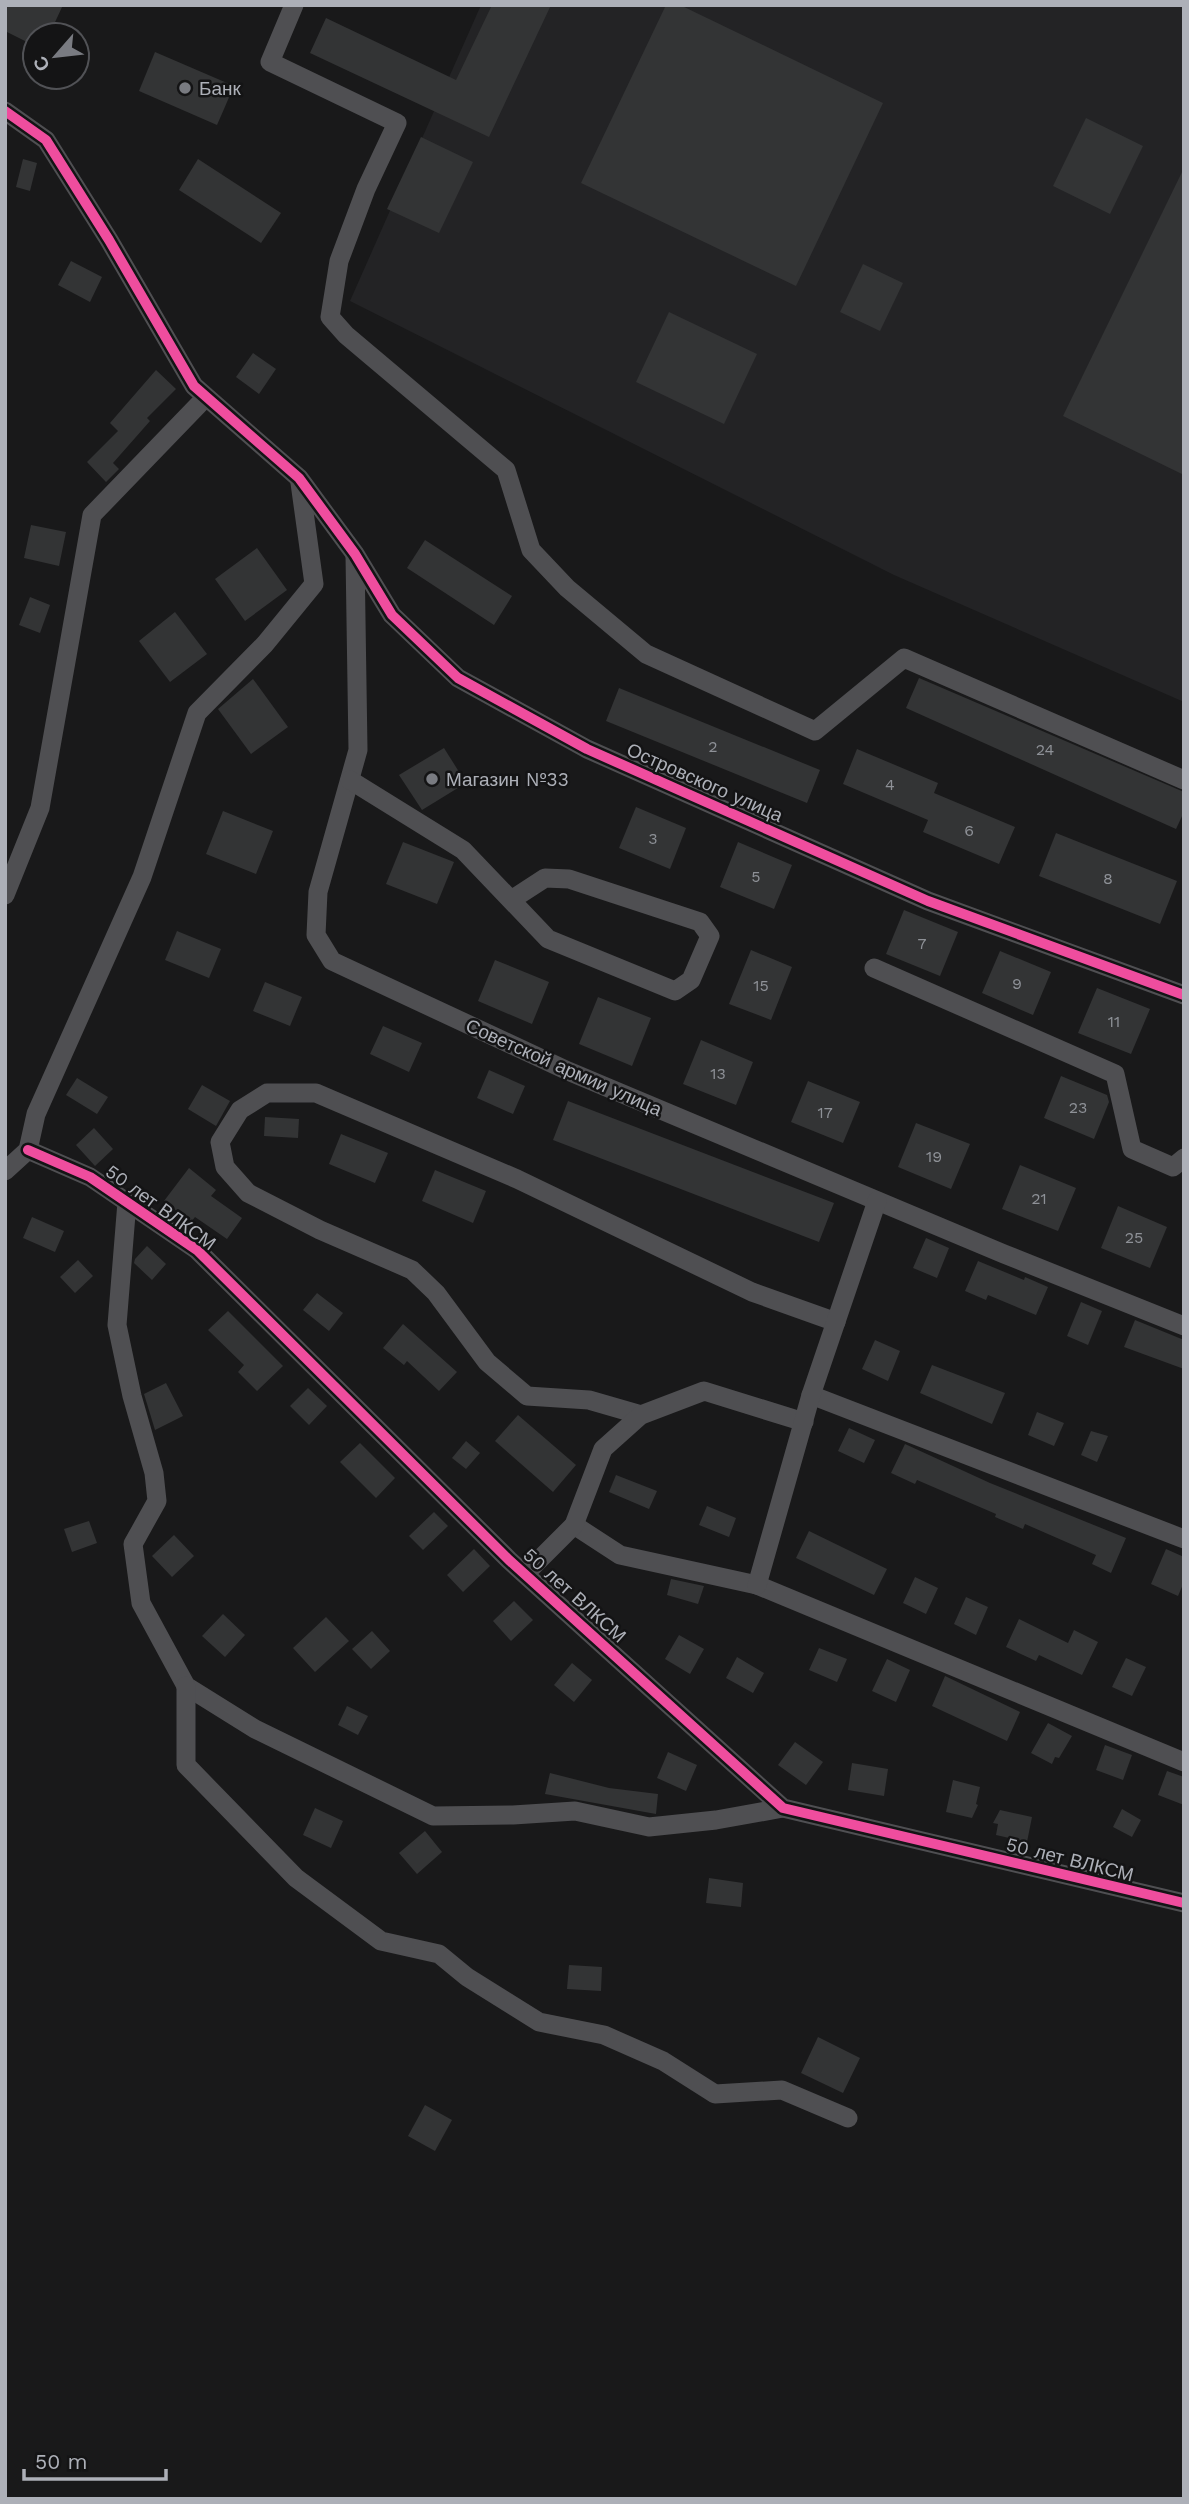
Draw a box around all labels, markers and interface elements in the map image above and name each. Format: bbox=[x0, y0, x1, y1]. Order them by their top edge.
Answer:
north arrow bbox=[21, 21, 91, 91]
text: С bbox=[28, 52, 55, 75]
place label: Банк bbox=[199, 77, 242, 100]
marker: Банк bbox=[177, 80, 193, 96]
house number: 2 bbox=[708, 737, 718, 756]
street label: Островского улица bbox=[623, 738, 787, 827]
house number: 24 bbox=[1036, 740, 1055, 759]
place label: Магазин №33 bbox=[446, 768, 569, 791]
marker: Магазин №33 bbox=[424, 771, 440, 787]
house number: 4 bbox=[885, 775, 895, 794]
house number: 6 bbox=[964, 821, 974, 840]
house number: 3 bbox=[648, 829, 658, 848]
house number: 5 bbox=[751, 867, 761, 886]
house number: 8 bbox=[1103, 869, 1113, 888]
house number: 7 bbox=[918, 934, 927, 953]
house number: 9 bbox=[1012, 974, 1022, 993]
house number: 15 bbox=[753, 976, 769, 995]
house number: 11 bbox=[1108, 1012, 1120, 1031]
street label: Советской армии улица bbox=[462, 1014, 666, 1121]
house number: 13 bbox=[710, 1064, 726, 1083]
house number: 23 bbox=[1069, 1098, 1087, 1117]
house number: 17 bbox=[817, 1103, 833, 1122]
house number: 19 bbox=[926, 1147, 942, 1166]
street label: 50 лет ВЛКСМ bbox=[101, 1160, 220, 1255]
house number: 21 bbox=[1031, 1189, 1047, 1208]
house number: 25 bbox=[1125, 1228, 1143, 1247]
street label: 50 лет ВЛКСМ bbox=[518, 1543, 631, 1648]
street label: 50 лет ВЛКСМ bbox=[1004, 1833, 1136, 1886]
scale bar bbox=[24, 2438, 166, 2482]
text: 50 m bbox=[35, 2449, 87, 2474]

